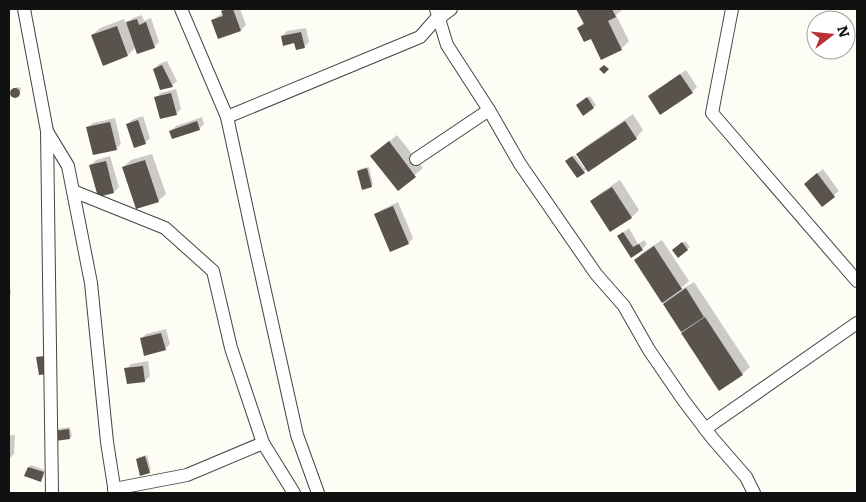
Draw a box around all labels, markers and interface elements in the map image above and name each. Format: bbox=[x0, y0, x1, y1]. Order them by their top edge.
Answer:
north arrow bbox=[806, 10, 856, 60]
text: N bbox=[833, 23, 856, 40]

